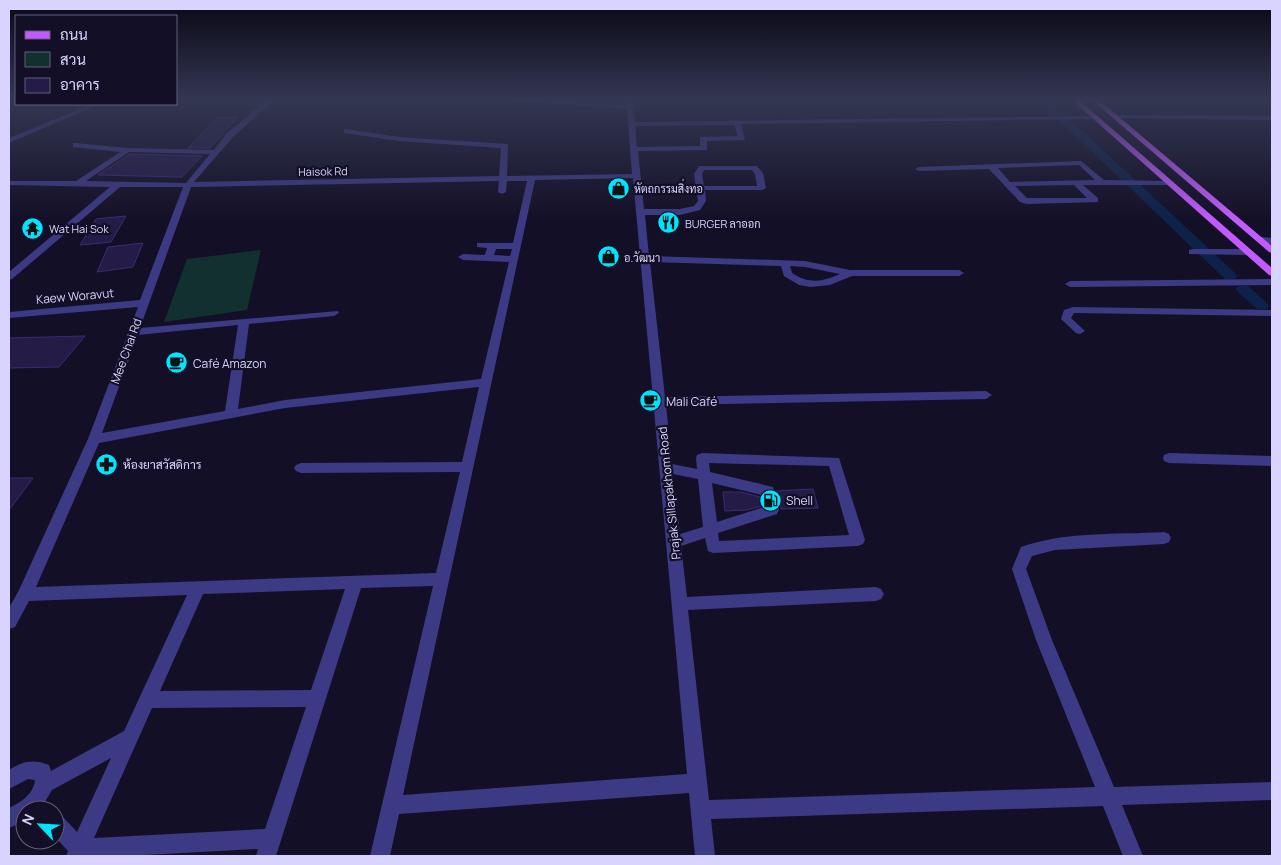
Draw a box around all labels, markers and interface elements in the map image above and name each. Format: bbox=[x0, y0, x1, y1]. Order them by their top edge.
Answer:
legend bbox=[15, 15, 178, 105]
text: ถนน bbox=[60, 24, 88, 45]
text: สวน bbox=[60, 49, 86, 70]
text: อาคาร bbox=[60, 74, 100, 95]
street label: Haisok Rd bbox=[298, 163, 348, 179]
shop icon: หัตถกรรมสิ่งทอ bbox=[606, 176, 630, 200]
place label: หัตถกรรมสิ่งทอ bbox=[634, 178, 703, 196]
restaurant icon: BURGER ลาออก bbox=[657, 211, 681, 235]
temple icon: Wat Hai Sok bbox=[21, 216, 45, 240]
place label: BURGER ลาออก bbox=[685, 216, 761, 231]
place label: Wat Hai Sok bbox=[49, 221, 109, 236]
shop icon: อ.วัฒนา bbox=[596, 245, 620, 269]
place label: อ.วัฒนา bbox=[624, 250, 660, 265]
street label: Kaew Woravut bbox=[35, 284, 115, 308]
street label: Mee Chai Rd bbox=[106, 316, 146, 386]
cafe icon: Café Amazon bbox=[165, 351, 189, 375]
place label: Café Amazon bbox=[193, 355, 266, 372]
cafe icon: Mali Café bbox=[638, 389, 662, 413]
place label: Mali Café bbox=[666, 393, 717, 410]
street label: Prajak Sillapakhom Road bbox=[654, 426, 684, 560]
pharmacy icon: ห้องยาสวัสดิการ bbox=[95, 452, 119, 476]
place label: ห้องยาสวัสดิการ bbox=[123, 456, 202, 473]
fuel station icon: Shell bbox=[758, 488, 782, 512]
place label: Shell bbox=[786, 492, 813, 509]
north arrow bbox=[15, 800, 65, 850]
text: N bbox=[17, 811, 39, 828]

